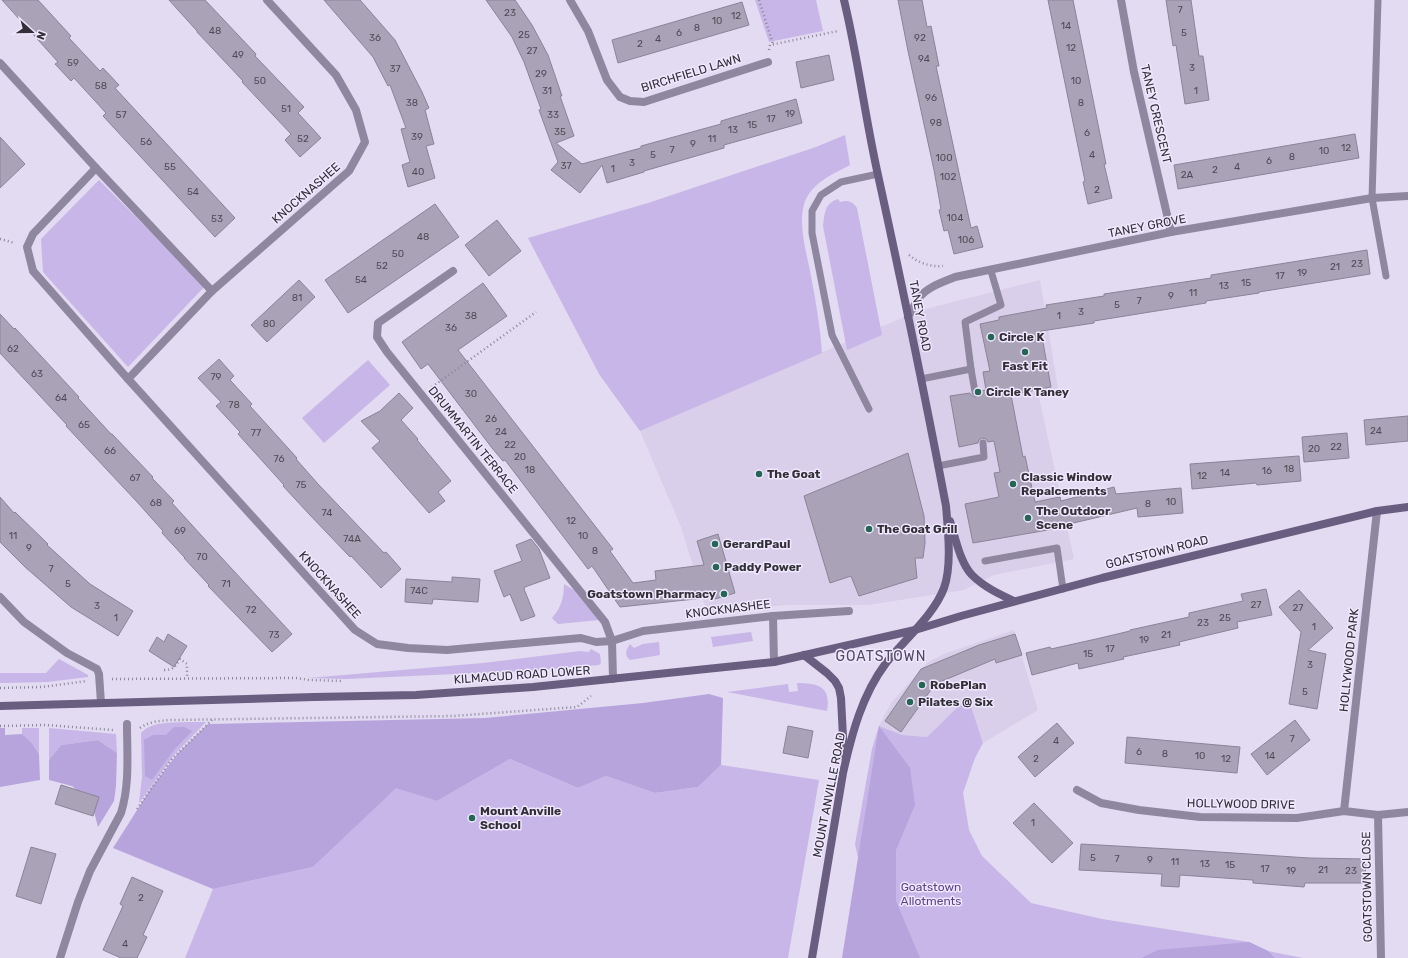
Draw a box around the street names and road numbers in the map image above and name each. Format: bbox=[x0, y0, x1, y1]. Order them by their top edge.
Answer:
street label: BIRCHFIELD LAWN bbox=[639, 51, 743, 95]
street label: TANEY CRESCENT bbox=[1138, 63, 1174, 165]
street label: KNOCKNASHEE bbox=[269, 160, 343, 226]
street label: TANEY GROVE bbox=[1107, 212, 1187, 240]
street label: TANEY ROAD bbox=[906, 279, 934, 353]
street label: DRUMMARTIN TERRACE bbox=[425, 384, 521, 496]
street label: GOATSTOWN ROAD bbox=[1104, 532, 1210, 572]
street label: KNOCKNASHEE bbox=[296, 548, 364, 622]
street label: KNOCKNASHEE bbox=[685, 597, 771, 621]
street label: HOLLYWOOD PARK bbox=[1337, 607, 1361, 712]
street label: KILMACUD ROAD LOWER bbox=[453, 663, 591, 687]
street label: MOUNT ANVILLE ROAD bbox=[810, 731, 848, 859]
street label: HOLLYWOOD DRIVE bbox=[1187, 796, 1295, 812]
street label: GOATSTOWN CLOSE bbox=[1359, 832, 1375, 942]

